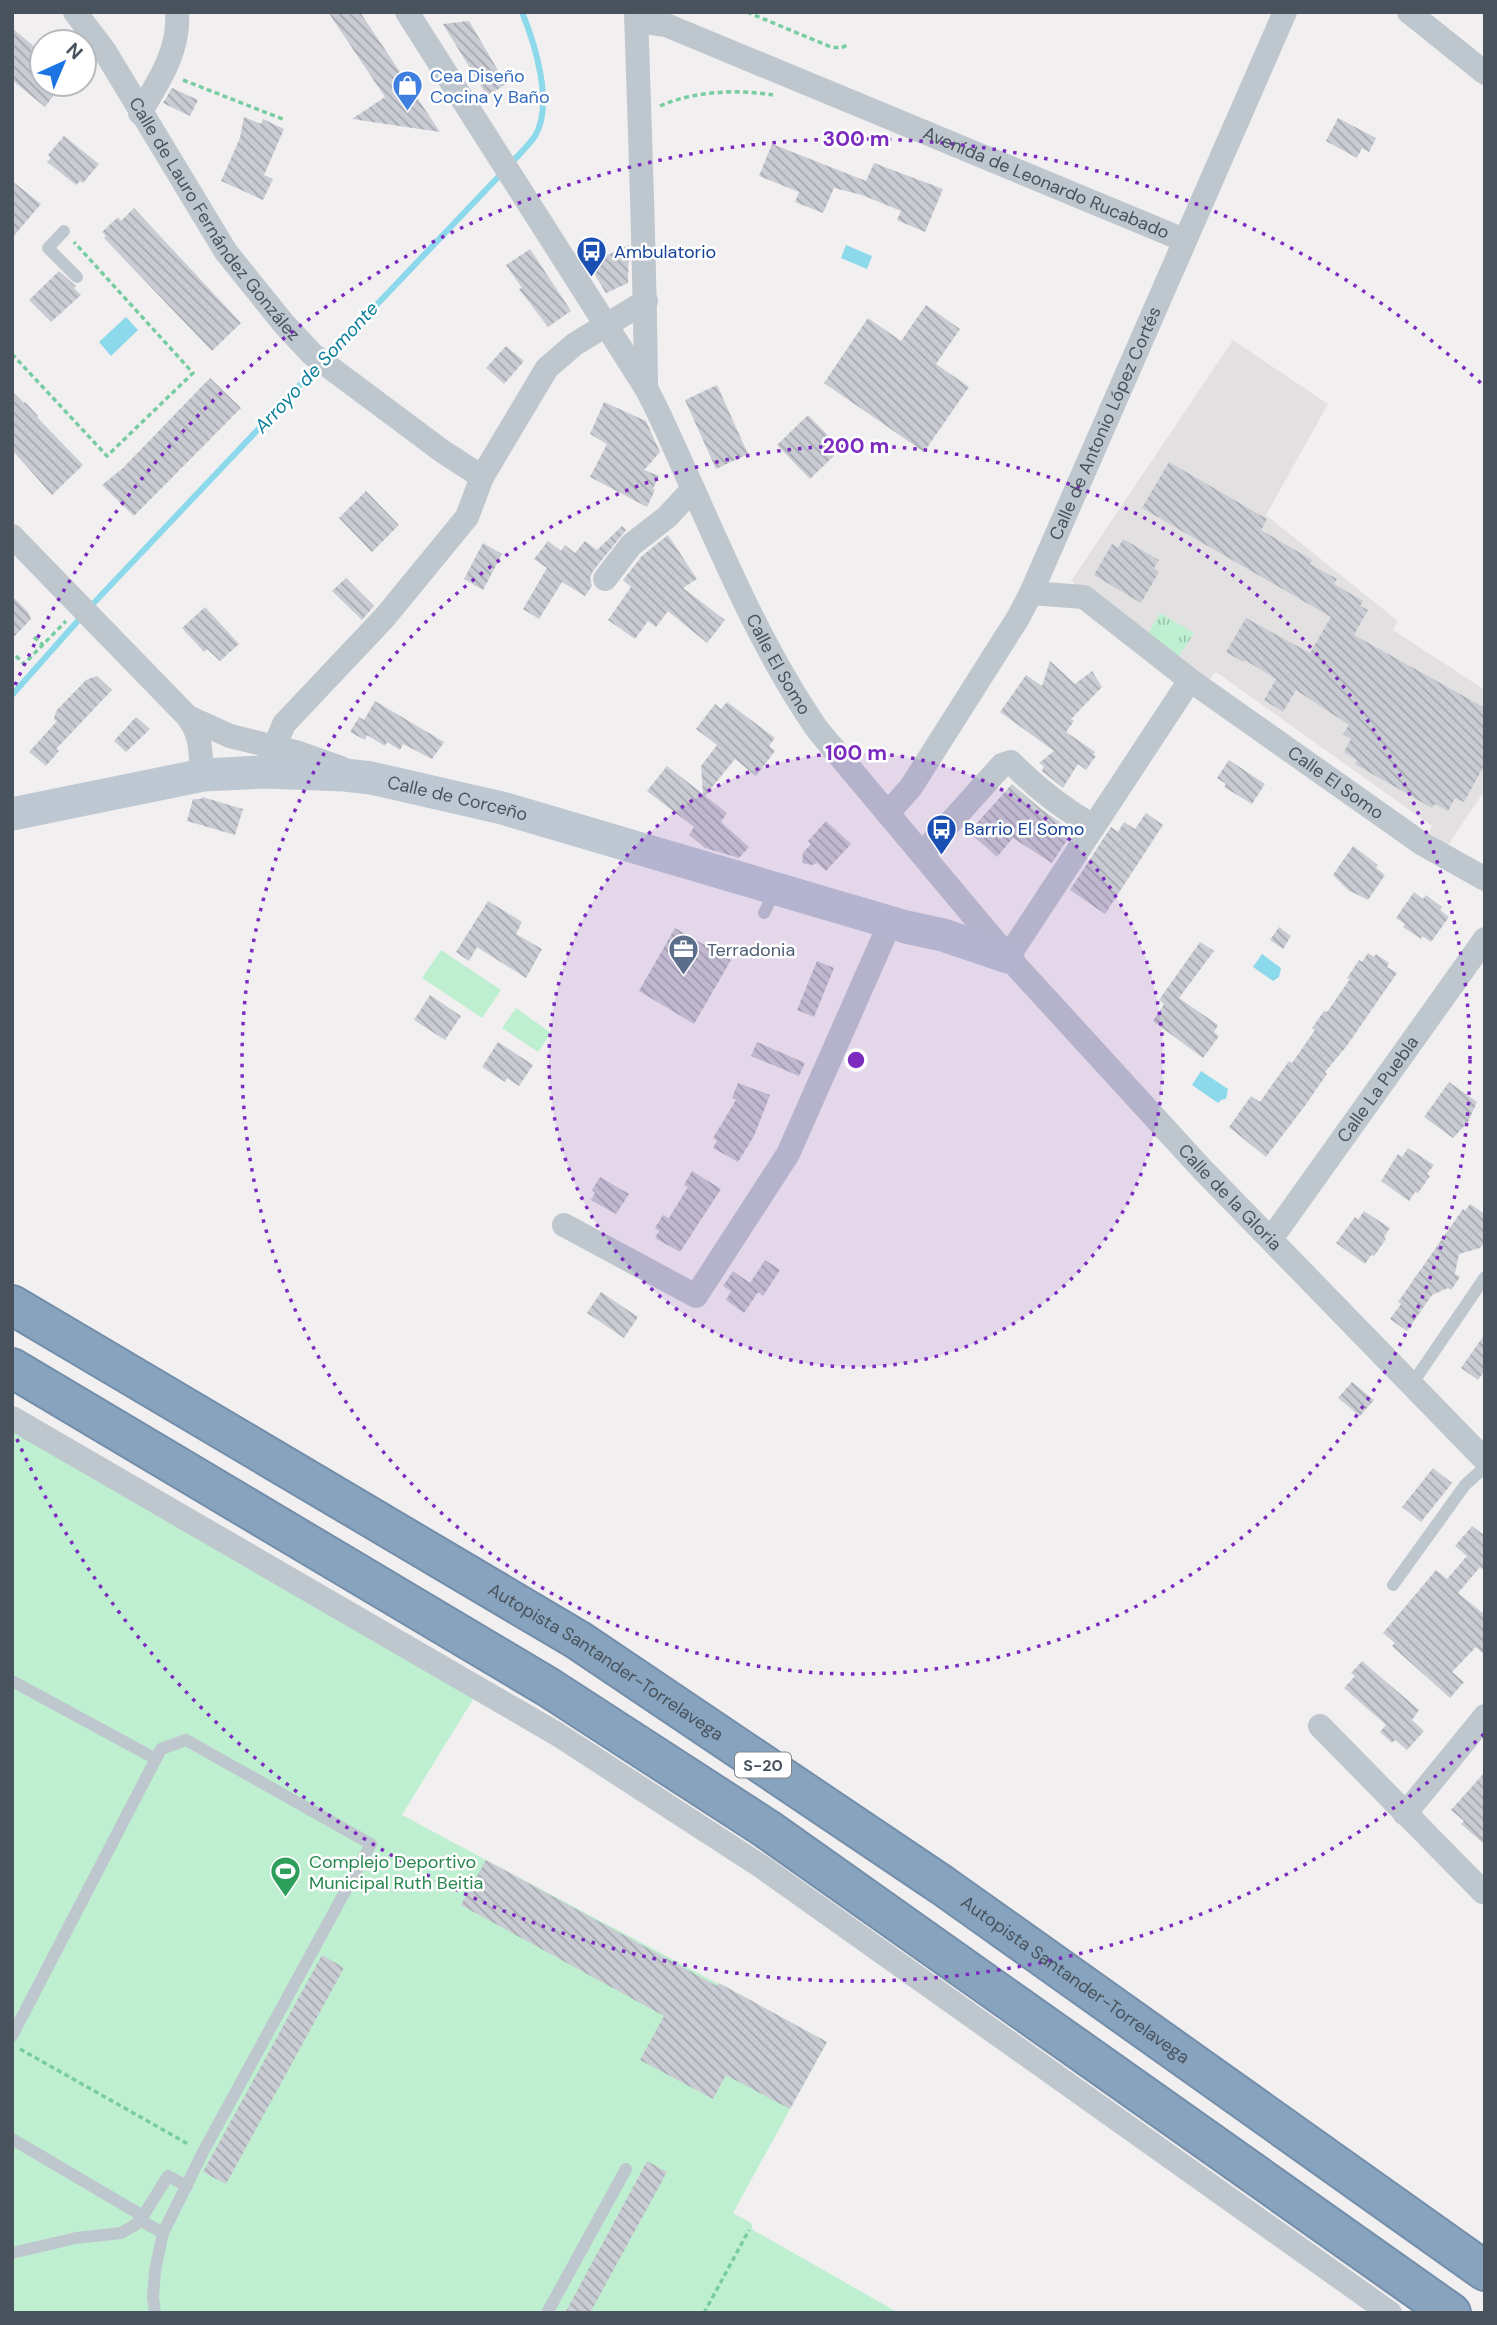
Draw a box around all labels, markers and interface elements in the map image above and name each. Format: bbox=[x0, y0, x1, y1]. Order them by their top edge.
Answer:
north arrow bbox=[28, 28, 98, 98]
text: N bbox=[61, 37, 88, 65]
place label: Cea Diseño Cocina y Baño bbox=[430, 64, 550, 109]
shop icon: Cea Diseño Cocina y Baño bbox=[390, 69, 424, 113]
street label: Calle de Lauro Fernández González bbox=[123, 93, 306, 346]
street label: Avenida de Leonardo Rucabado bbox=[919, 121, 1173, 245]
text: 300 m bbox=[823, 125, 889, 153]
bus stop icon: Ambulatorio bbox=[574, 235, 608, 279]
place label: Ambulatorio bbox=[614, 240, 716, 264]
water label: Arroyo de Somonte bbox=[248, 296, 384, 439]
street label: Calle de Antonio López Cortés bbox=[1044, 303, 1167, 544]
text: 200 m bbox=[823, 432, 889, 460]
street label: Calle El Somo bbox=[740, 610, 816, 720]
text: 100 m bbox=[825, 739, 887, 767]
street label: Calle El Somo bbox=[1283, 740, 1389, 825]
street label: Calle de Corceño bbox=[385, 770, 530, 827]
bus stop icon: Barrio El Somo bbox=[924, 812, 958, 856]
place label: Barrio El Somo bbox=[964, 817, 1085, 841]
office icon: Terradonia bbox=[667, 933, 701, 977]
place label: Terradonia bbox=[707, 938, 795, 962]
street label: Calle La Puebla bbox=[1332, 1031, 1424, 1147]
centre of rings bbox=[844, 1048, 868, 1072]
street label: Calle de la Gloria bbox=[1173, 1139, 1287, 1256]
street label: Autopista Santander-Torrelavega bbox=[484, 1578, 728, 1747]
road number: S-20 bbox=[735, 1752, 791, 1778]
place label: Complejo Deportivo Municipal Ruth Beitia bbox=[309, 1850, 483, 1895]
sports icon: Complejo Deportivo Municipal Ruth Beitia bbox=[269, 1855, 303, 1899]
street label: Autopista Santander-Torrelavega bbox=[956, 1890, 1194, 2069]

